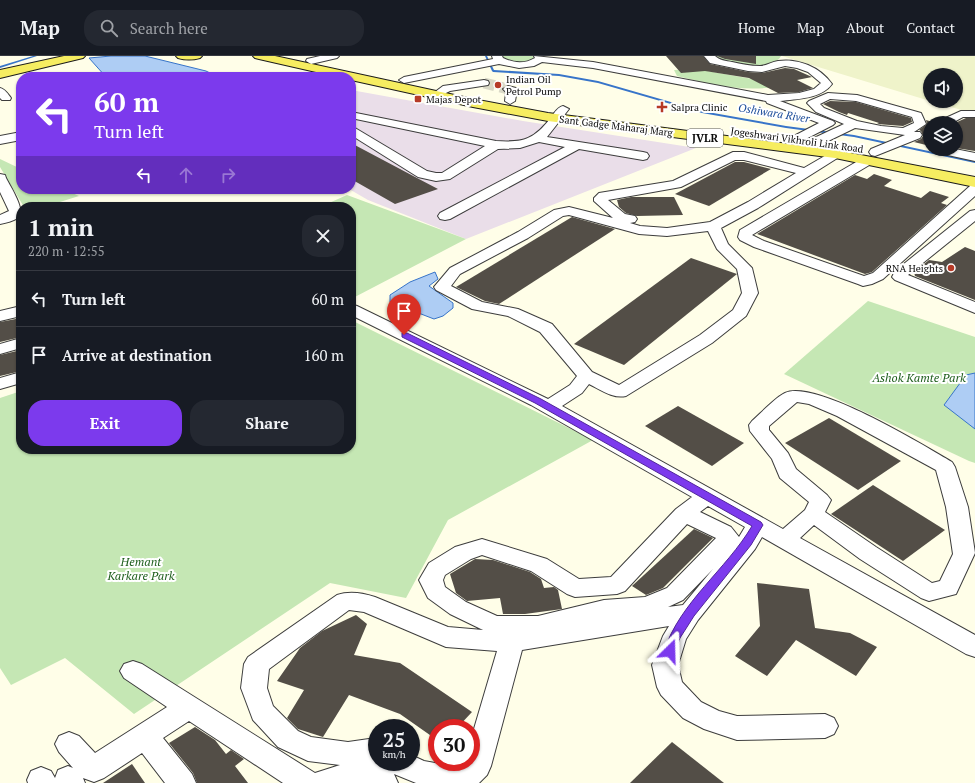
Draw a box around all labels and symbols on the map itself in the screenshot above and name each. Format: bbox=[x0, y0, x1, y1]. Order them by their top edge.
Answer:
place label: Indian Oil Petrol Pump bbox=[506, 73, 562, 98]
marker: Indian Oil Petrol Pump bbox=[493, 80, 503, 90]
place label: Majas Depot bbox=[426, 93, 482, 106]
marker: Majas Depot bbox=[413, 94, 423, 104]
water label: Oshiwara River bbox=[737, 100, 811, 126]
marker: Salpra Clinic bbox=[656, 101, 668, 113]
place label: Salpra Clinic bbox=[671, 101, 728, 114]
street label: Sant Gadge Maharaj Marg bbox=[558, 113, 674, 140]
street label: Jogeshwari Vikhroli Link Road bbox=[730, 124, 865, 156]
road number: JVLR bbox=[687, 129, 723, 147]
place label: RNA Heights bbox=[886, 262, 943, 275]
marker: RNA Heights bbox=[946, 263, 956, 273]
pin bbox=[387, 294, 421, 335]
park label: Ashok Kamte Park bbox=[871, 370, 966, 385]
park label: Hemant Karkare Park bbox=[106, 554, 175, 583]
position arrow bbox=[649, 630, 691, 672]
speed limit sign: 30 bbox=[428, 719, 480, 771]

